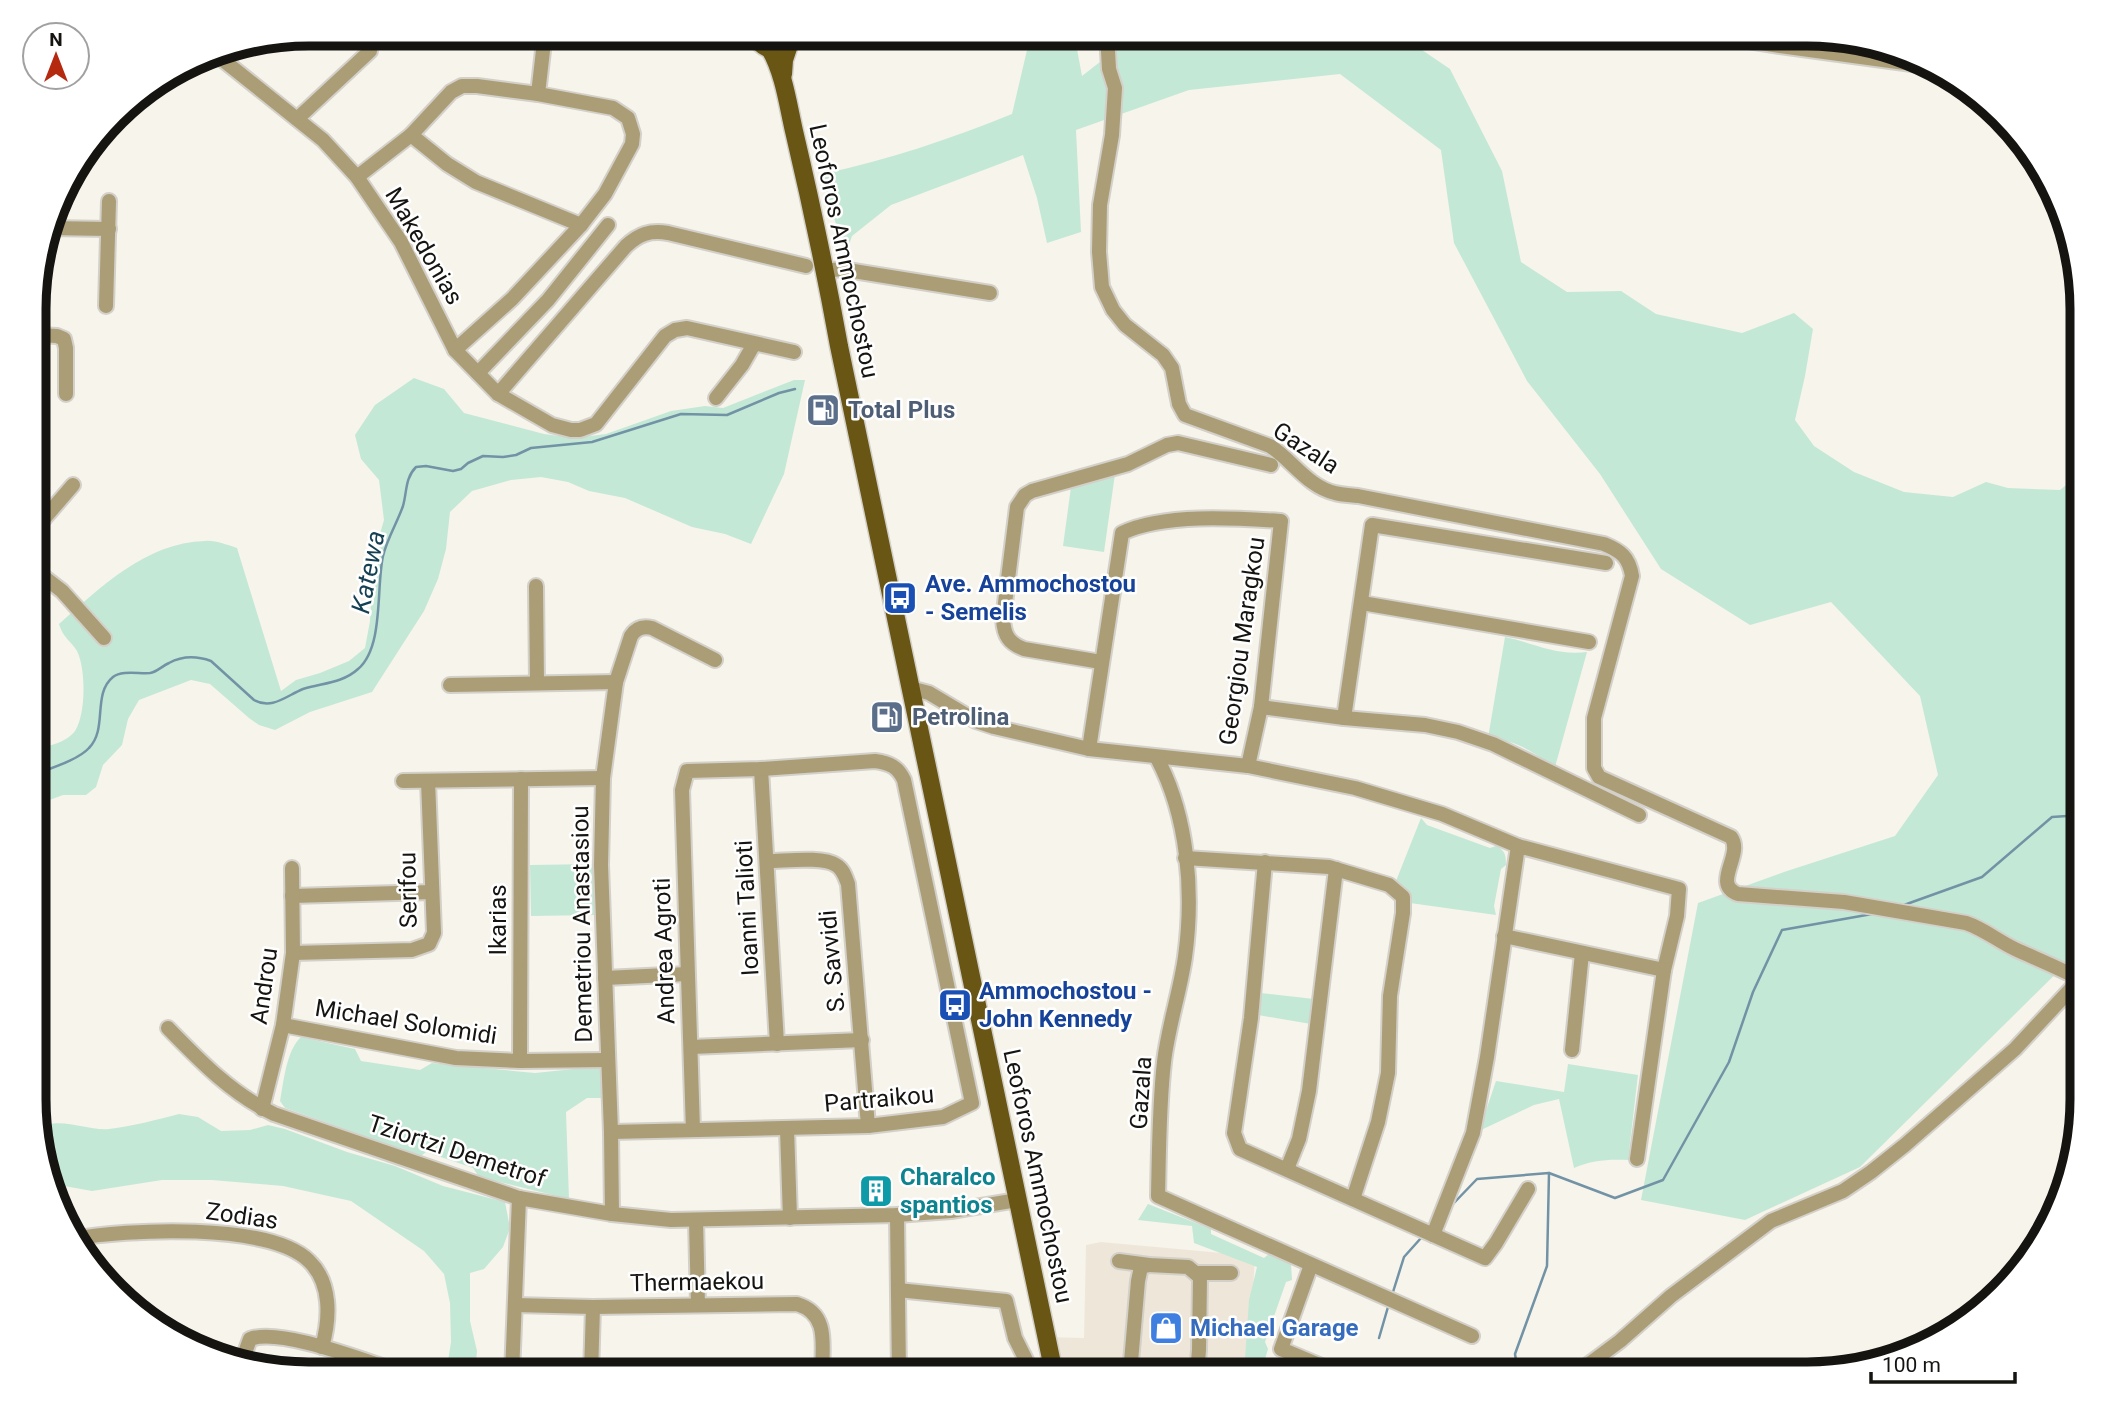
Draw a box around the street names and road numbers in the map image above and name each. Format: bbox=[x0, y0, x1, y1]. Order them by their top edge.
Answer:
street label: Leoforos Ammochostou bbox=[803, 121, 885, 381]
street label: Makedonias bbox=[379, 183, 469, 309]
street label: Gazala bbox=[1268, 416, 1344, 480]
street label: Georgiou Maragkou bbox=[1214, 535, 1270, 747]
street label: Demetriou Anastasiou bbox=[566, 805, 598, 1043]
street label: Ioanni Talioti bbox=[729, 839, 765, 977]
street label: Serifou bbox=[393, 852, 423, 928]
street label: Andrea Agroti bbox=[647, 877, 681, 1025]
street label: Ikarias bbox=[484, 884, 512, 956]
street label: S. Savvidi bbox=[814, 909, 850, 1013]
street label: Androu bbox=[245, 946, 283, 1026]
street label: Michael Solomidi bbox=[313, 994, 499, 1050]
street label: Leoforos Ammochostou bbox=[997, 1046, 1079, 1306]
street label: Gazala bbox=[1124, 1055, 1158, 1131]
street label: Partraikou bbox=[823, 1080, 935, 1118]
street label: Tziortzi Demetrof bbox=[365, 1109, 550, 1193]
street label: Zodias bbox=[204, 1197, 280, 1235]
street label: Thermaekou bbox=[630, 1267, 764, 1297]

